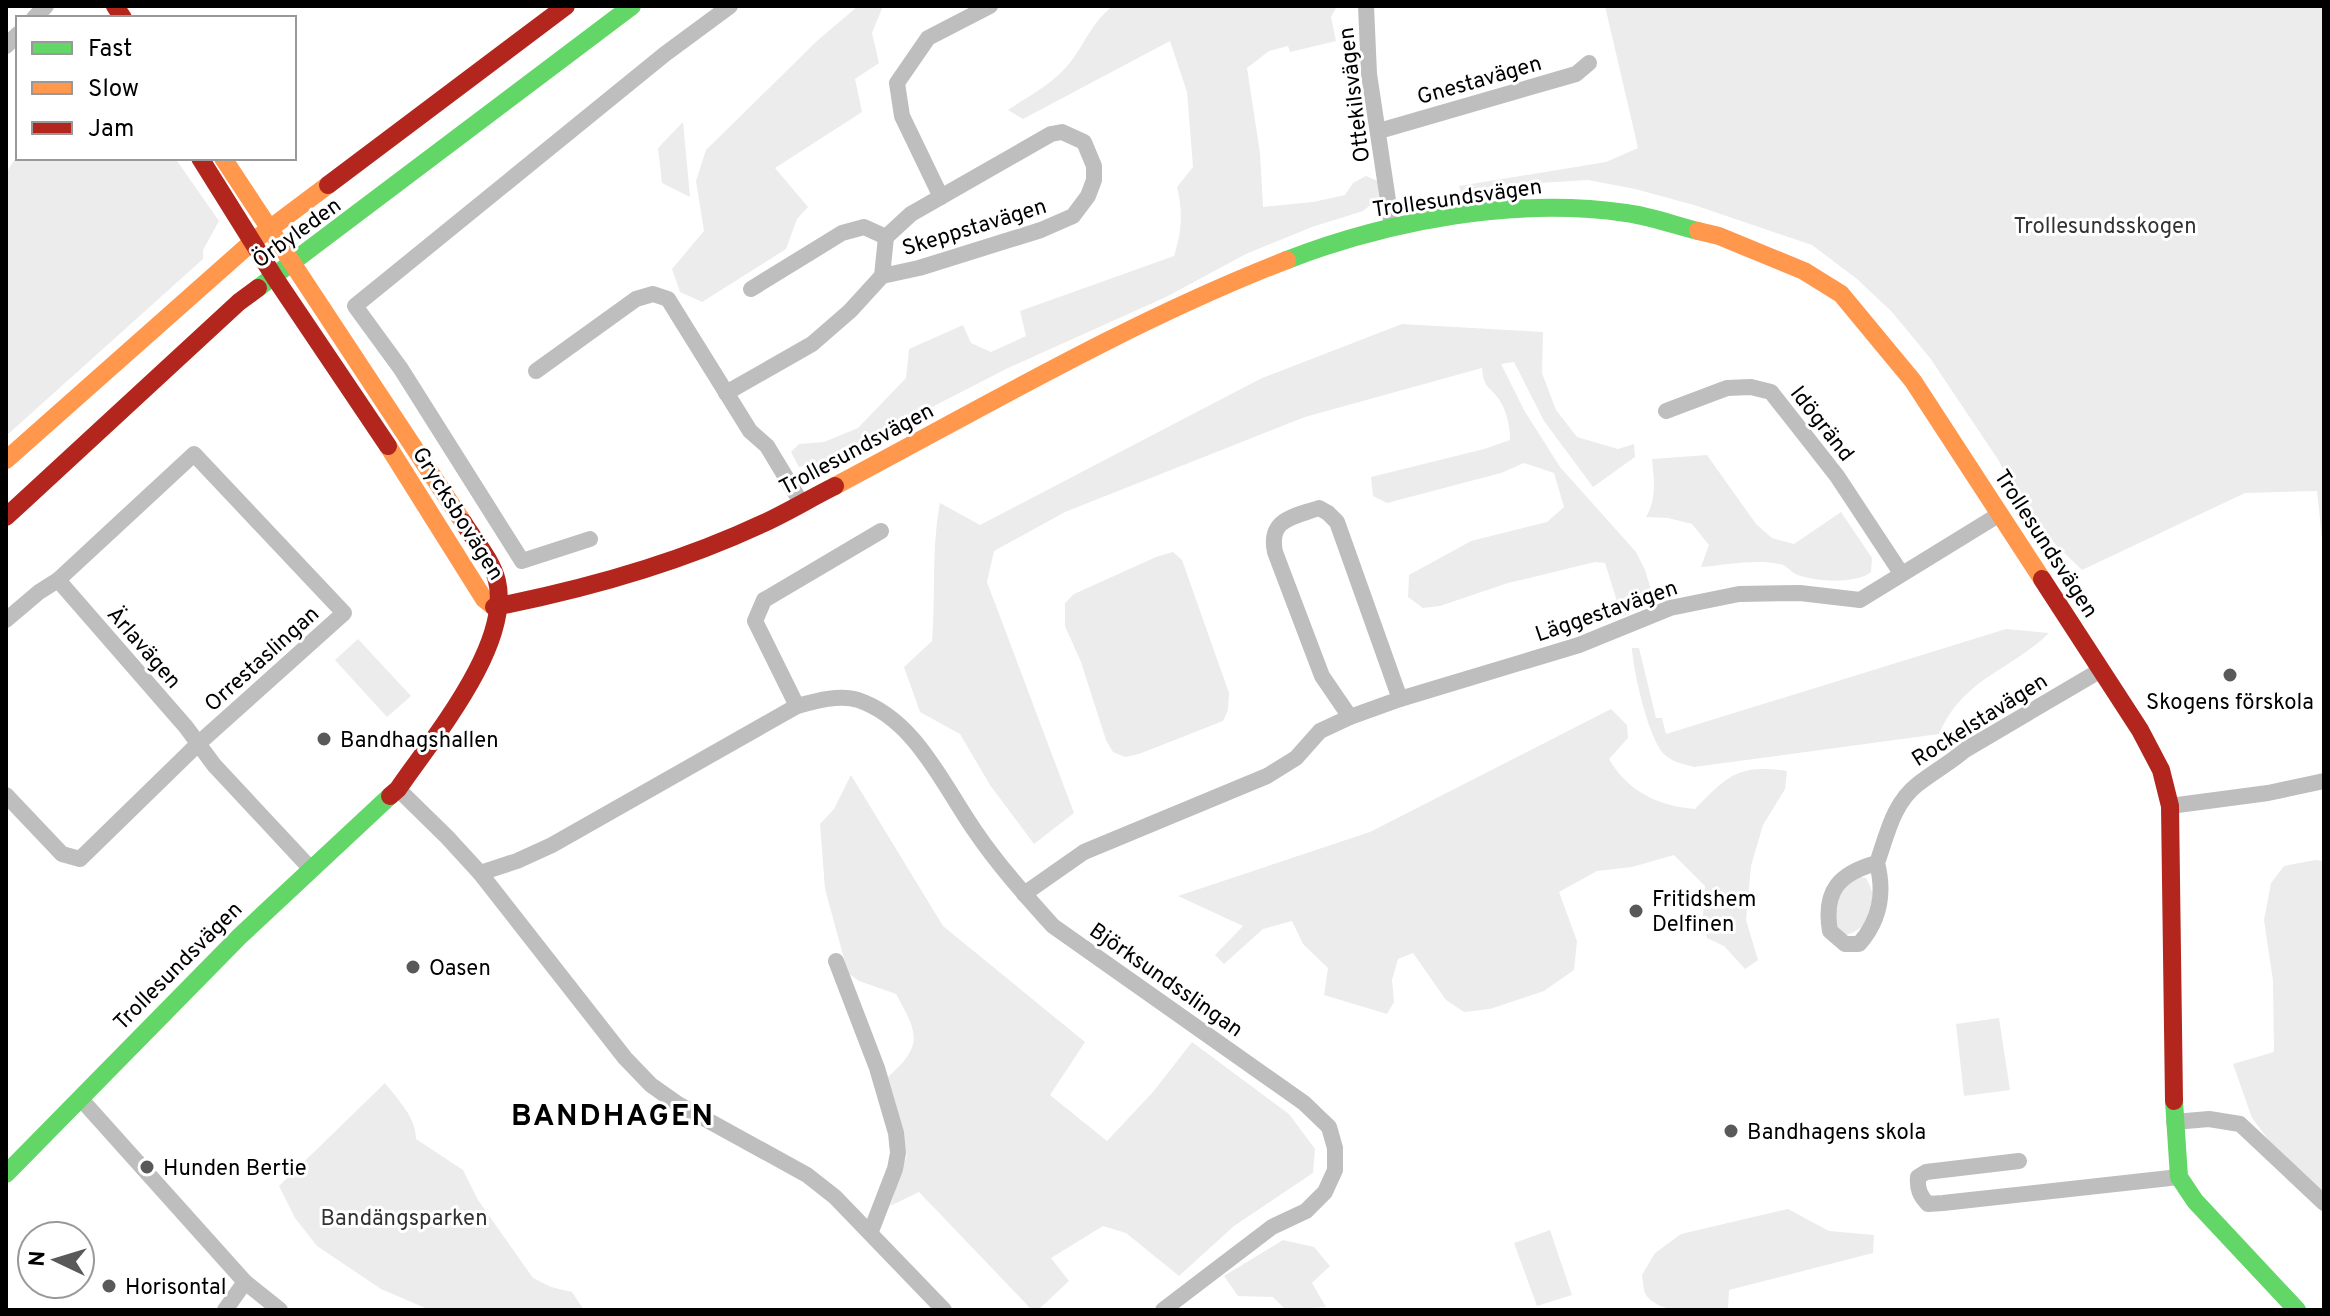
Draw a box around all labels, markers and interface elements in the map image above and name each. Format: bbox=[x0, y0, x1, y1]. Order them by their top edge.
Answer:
legend bbox=[16, 16, 296, 160]
street label: Ottekilsvägen bbox=[1334, 26, 1377, 164]
text: Fast bbox=[88, 35, 132, 65]
street label: Gnestavägen bbox=[1414, 51, 1545, 112]
text: Slow bbox=[88, 75, 139, 105]
text: Jam bbox=[88, 115, 134, 145]
street label: Trollesundsvägen bbox=[1371, 174, 1544, 225]
street label: Örbyleden bbox=[247, 191, 347, 275]
street label: Skeppstavägen bbox=[899, 194, 1050, 263]
park label: Trollesundsskogen bbox=[2013, 214, 2197, 241]
street label: Idögränd bbox=[1783, 381, 1859, 468]
street label: Trollesundsvägen bbox=[775, 398, 939, 502]
street label: Grycksbovägen bbox=[405, 443, 509, 586]
street label: Trollesundsvägen bbox=[1987, 465, 2103, 623]
street label: Läggestavägen bbox=[1532, 575, 1682, 649]
street label: Ärlavägen bbox=[100, 601, 188, 695]
street label: Orrestaslingan bbox=[200, 601, 326, 718]
marker: Skogens förskola bbox=[2221, 666, 2239, 684]
street label: Rockelstavägen bbox=[1907, 669, 2053, 774]
place label: Skogens förskola bbox=[2146, 690, 2314, 717]
place label: Bandhagshallen bbox=[340, 728, 499, 755]
marker: Bandhagshallen bbox=[315, 730, 333, 748]
place label: Fritidshem Delfinen bbox=[1652, 887, 1756, 939]
street label: Trollesundsvägen bbox=[109, 897, 249, 1037]
marker: Fritidshem Delfinen bbox=[1627, 902, 1645, 920]
street label: Björksundsslingan bbox=[1084, 918, 1248, 1044]
place label: Oasen bbox=[429, 956, 491, 983]
marker: Oasen bbox=[404, 958, 422, 976]
district label: BANDHAGEN bbox=[511, 1099, 715, 1136]
place label: Bandhagens skola bbox=[1747, 1120, 1926, 1147]
marker: Bandhagens skola bbox=[1722, 1122, 1740, 1140]
place label: Hunden Bertie bbox=[163, 1156, 307, 1183]
marker: Hunden Bertie bbox=[138, 1158, 156, 1176]
park label: Bandängsparken bbox=[320, 1206, 488, 1233]
north arrow bbox=[16, 1220, 96, 1300]
text: N bbox=[25, 1250, 53, 1268]
place label: Horisontal bbox=[125, 1275, 226, 1302]
marker: Horisontal bbox=[100, 1277, 118, 1295]

